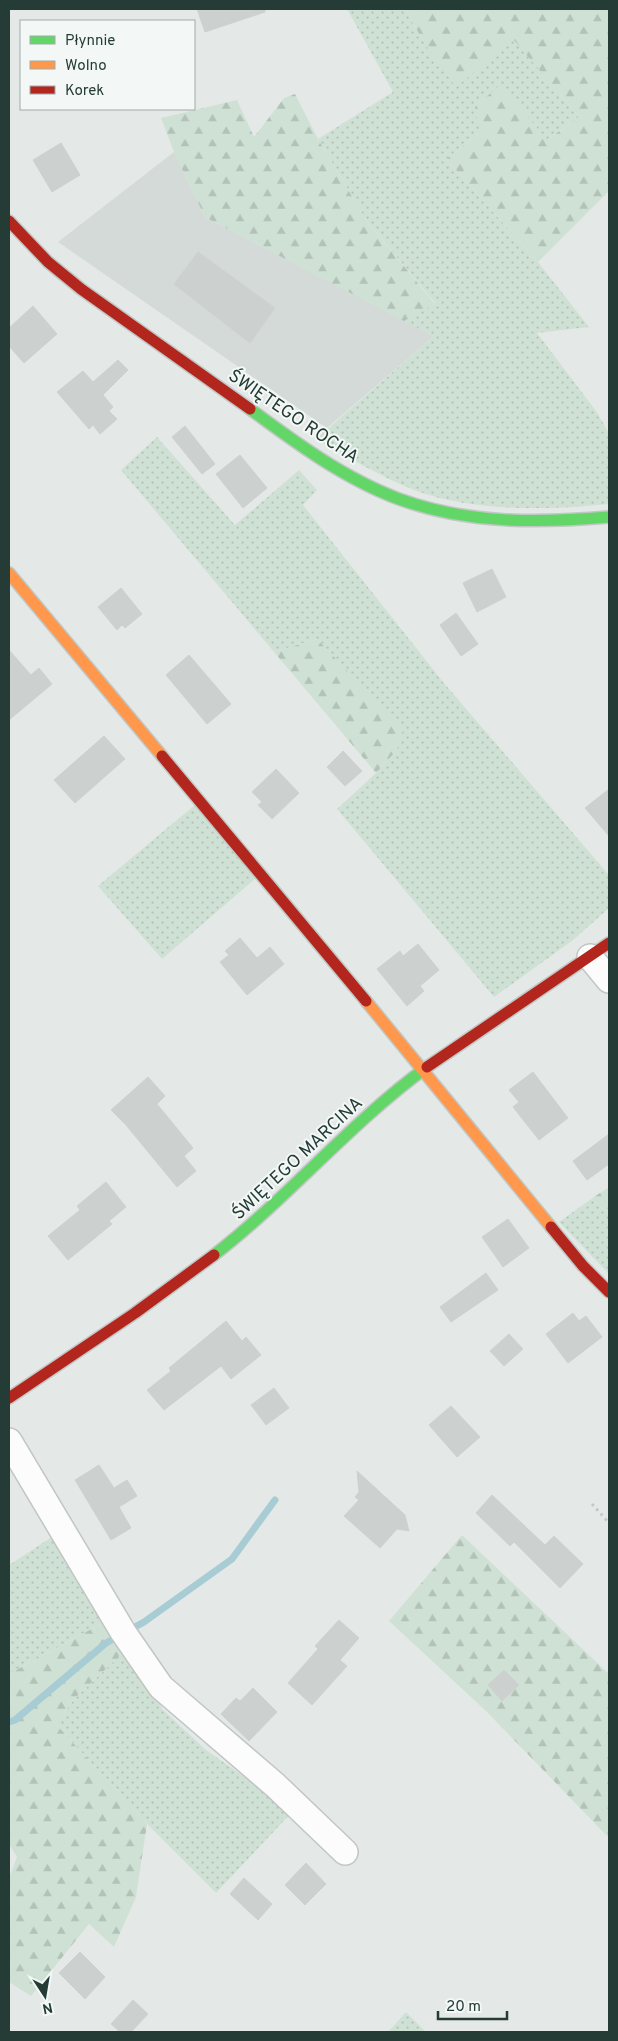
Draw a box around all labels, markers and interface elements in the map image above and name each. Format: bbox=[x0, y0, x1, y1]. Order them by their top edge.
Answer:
legend bbox=[20, 20, 195, 110]
text: Płynnie bbox=[65, 32, 115, 51]
text: Wolno bbox=[65, 57, 107, 76]
text: Korek bbox=[65, 82, 104, 101]
street label: ŚWIĘTEGO ROCHA bbox=[223, 363, 364, 469]
street label: ŚWIĘTEGO MARCINA bbox=[226, 1091, 368, 1226]
north arrow bbox=[20, 1971, 70, 2021]
scale bar bbox=[438, 1988, 507, 2020]
text: N bbox=[41, 1998, 54, 2017]
text: 20 m bbox=[446, 1998, 481, 2017]

